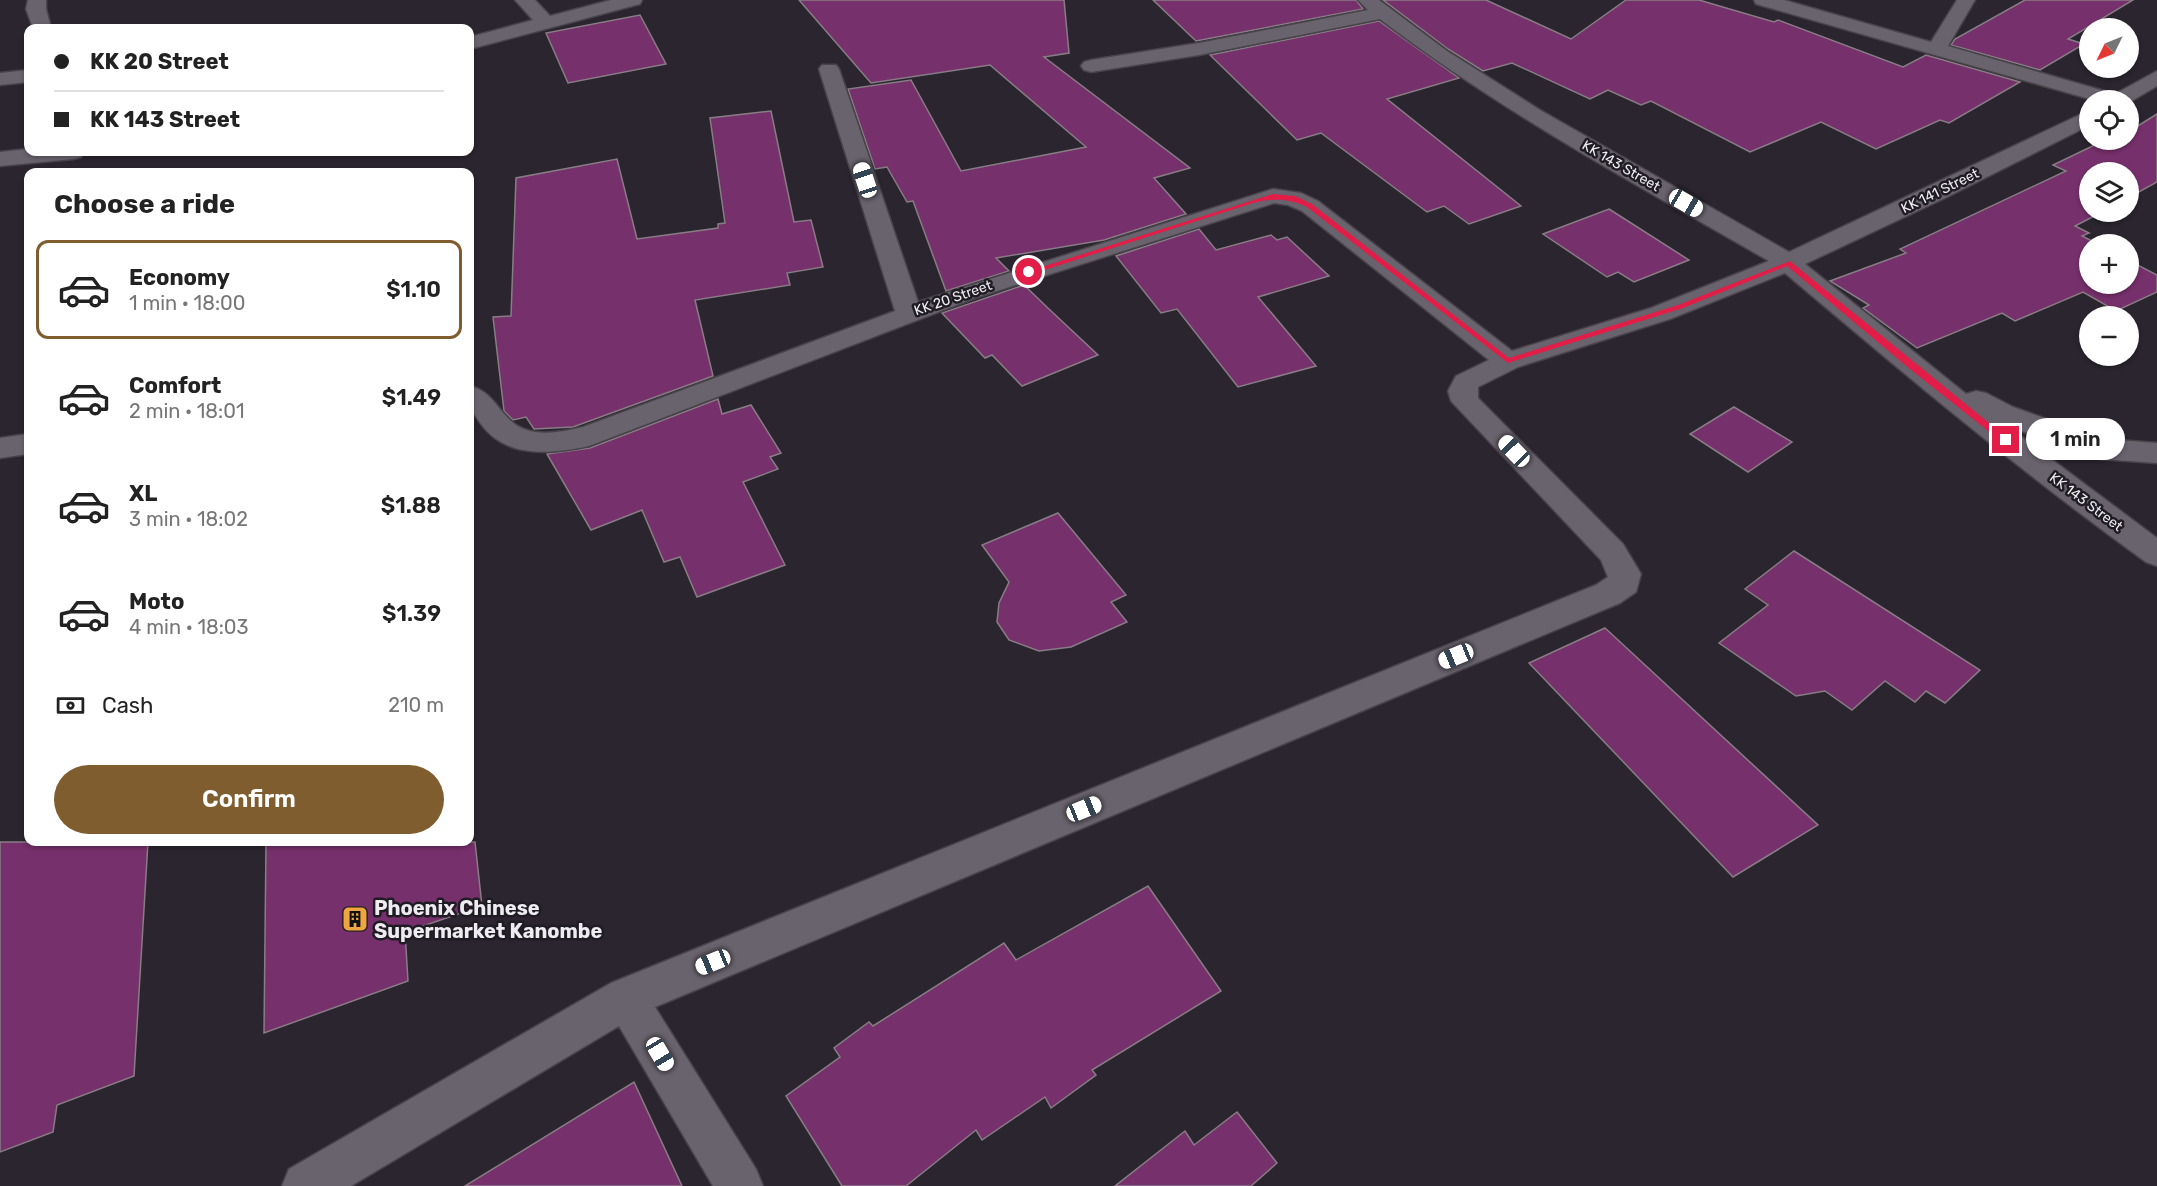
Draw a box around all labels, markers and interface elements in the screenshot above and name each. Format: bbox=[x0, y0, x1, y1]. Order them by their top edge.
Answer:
north arrow bbox=[2079, 18, 2139, 78]
map controls bbox=[2079, 18, 2139, 366]
text: KK 20 Street bbox=[90, 48, 229, 75]
button: locate bbox=[2079, 90, 2139, 150]
text: KK 143 Street bbox=[90, 106, 240, 133]
street label: KK 143 Street bbox=[1579, 137, 1663, 195]
car bbox=[851, 160, 879, 200]
button: layers bbox=[2079, 162, 2139, 222]
street label: KK 141 Street bbox=[1898, 165, 1982, 217]
car bbox=[1666, 186, 1706, 220]
text: Choose a ride bbox=[54, 188, 235, 220]
button: + bbox=[2079, 234, 2139, 294]
route start bbox=[1015, 258, 1042, 285]
icon: car bbox=[57, 263, 111, 317]
text: Economy bbox=[129, 264, 230, 291]
text: $1.10 bbox=[386, 276, 441, 303]
street label: KK 20 Street bbox=[912, 277, 995, 319]
text: 1 min · 18:00 bbox=[129, 291, 245, 315]
button: − bbox=[2079, 306, 2139, 366]
icon: car bbox=[57, 371, 111, 425]
text: Comfort bbox=[129, 372, 221, 399]
text: $1.49 bbox=[382, 384, 441, 411]
text: 2 min · 18:01 bbox=[129, 399, 244, 423]
callout: 1 min bbox=[2027, 419, 2126, 461]
route end bbox=[1992, 426, 2019, 453]
text: 1 min bbox=[2050, 427, 2101, 451]
car bbox=[1495, 432, 1533, 470]
street label: KK 143 Street bbox=[2046, 469, 2126, 535]
icon: car bbox=[57, 479, 111, 533]
text: XL bbox=[129, 480, 157, 507]
text: $1.88 bbox=[381, 492, 441, 519]
text: 3 min · 18:02 bbox=[129, 507, 248, 531]
icon: car bbox=[57, 587, 111, 641]
text: Moto bbox=[129, 588, 184, 615]
text: $1.39 bbox=[382, 600, 441, 627]
text: 4 min · 18:03 bbox=[129, 615, 249, 639]
car bbox=[1436, 641, 1476, 671]
icon: cash bbox=[54, 689, 87, 722]
text: Cash bbox=[102, 692, 153, 719]
text: 210 m bbox=[388, 693, 444, 717]
button: Confirm bbox=[54, 765, 444, 834]
car bbox=[1064, 794, 1104, 824]
place label: Phoenix Chinese Supermarket Kanombe bbox=[374, 896, 602, 943]
building icon: Phoenix Chinese Supermarket Kanombe bbox=[340, 904, 370, 934]
car bbox=[693, 947, 733, 977]
car bbox=[643, 1034, 677, 1074]

